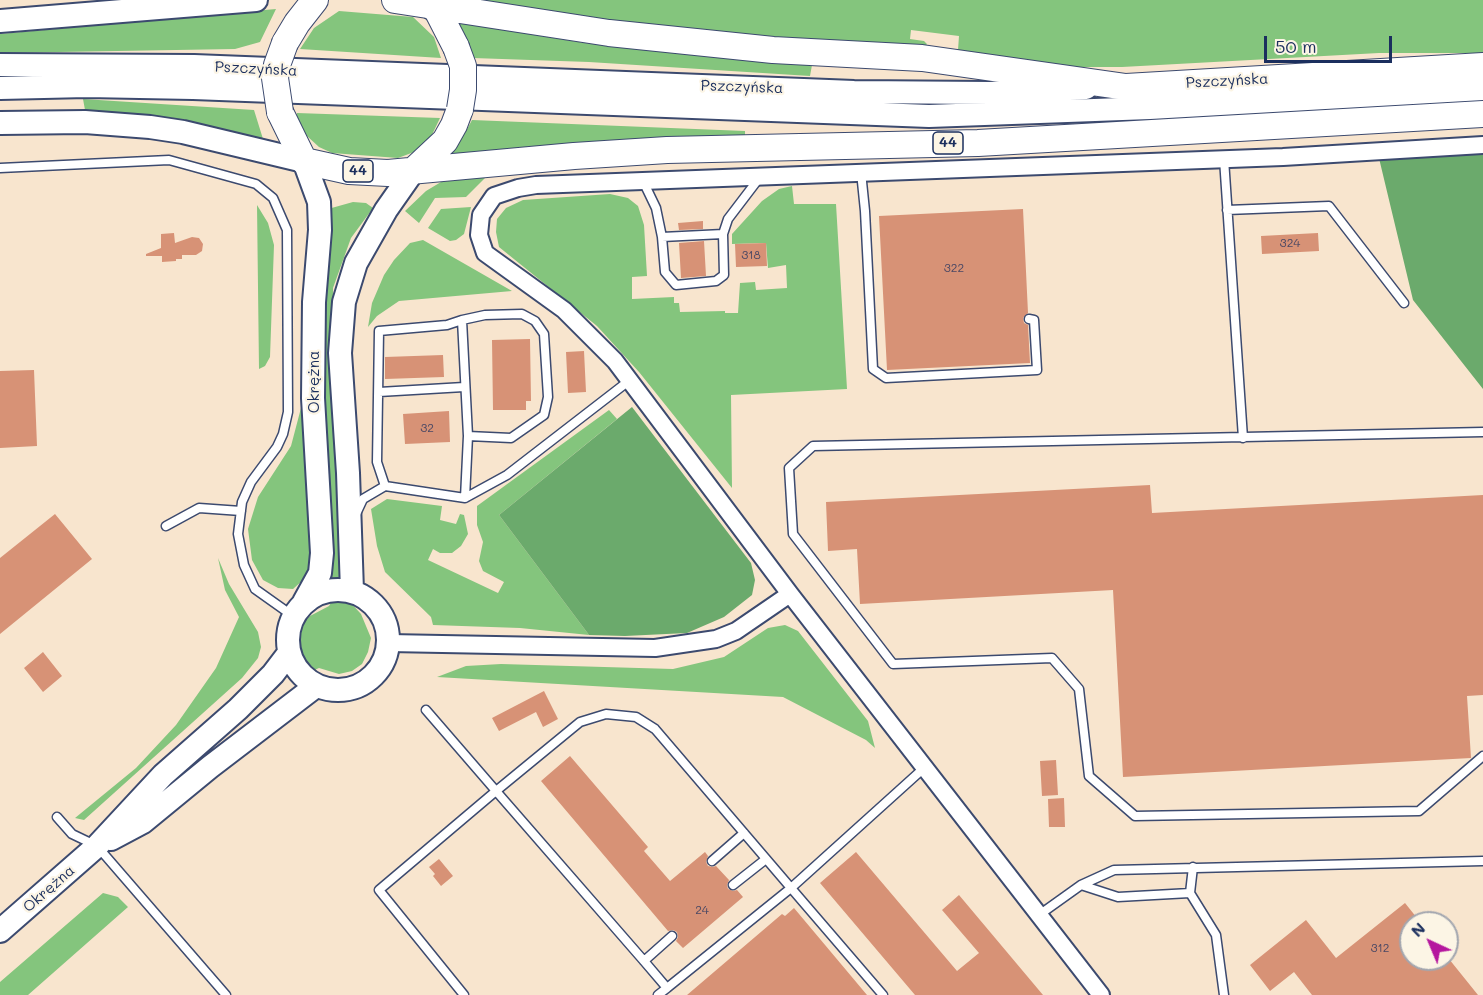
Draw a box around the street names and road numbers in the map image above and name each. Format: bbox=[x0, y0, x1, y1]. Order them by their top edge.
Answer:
street label: Pszczyńska bbox=[214, 58, 298, 80]
street label: Pszczyńska bbox=[1185, 70, 1269, 92]
street label: Pszczyńska bbox=[700, 77, 784, 97]
road number: 44 bbox=[933, 132, 963, 154]
road number: 44 bbox=[343, 160, 373, 182]
street label: Okrężna bbox=[305, 351, 323, 413]
street label: Okrężna bbox=[19, 862, 79, 916]

